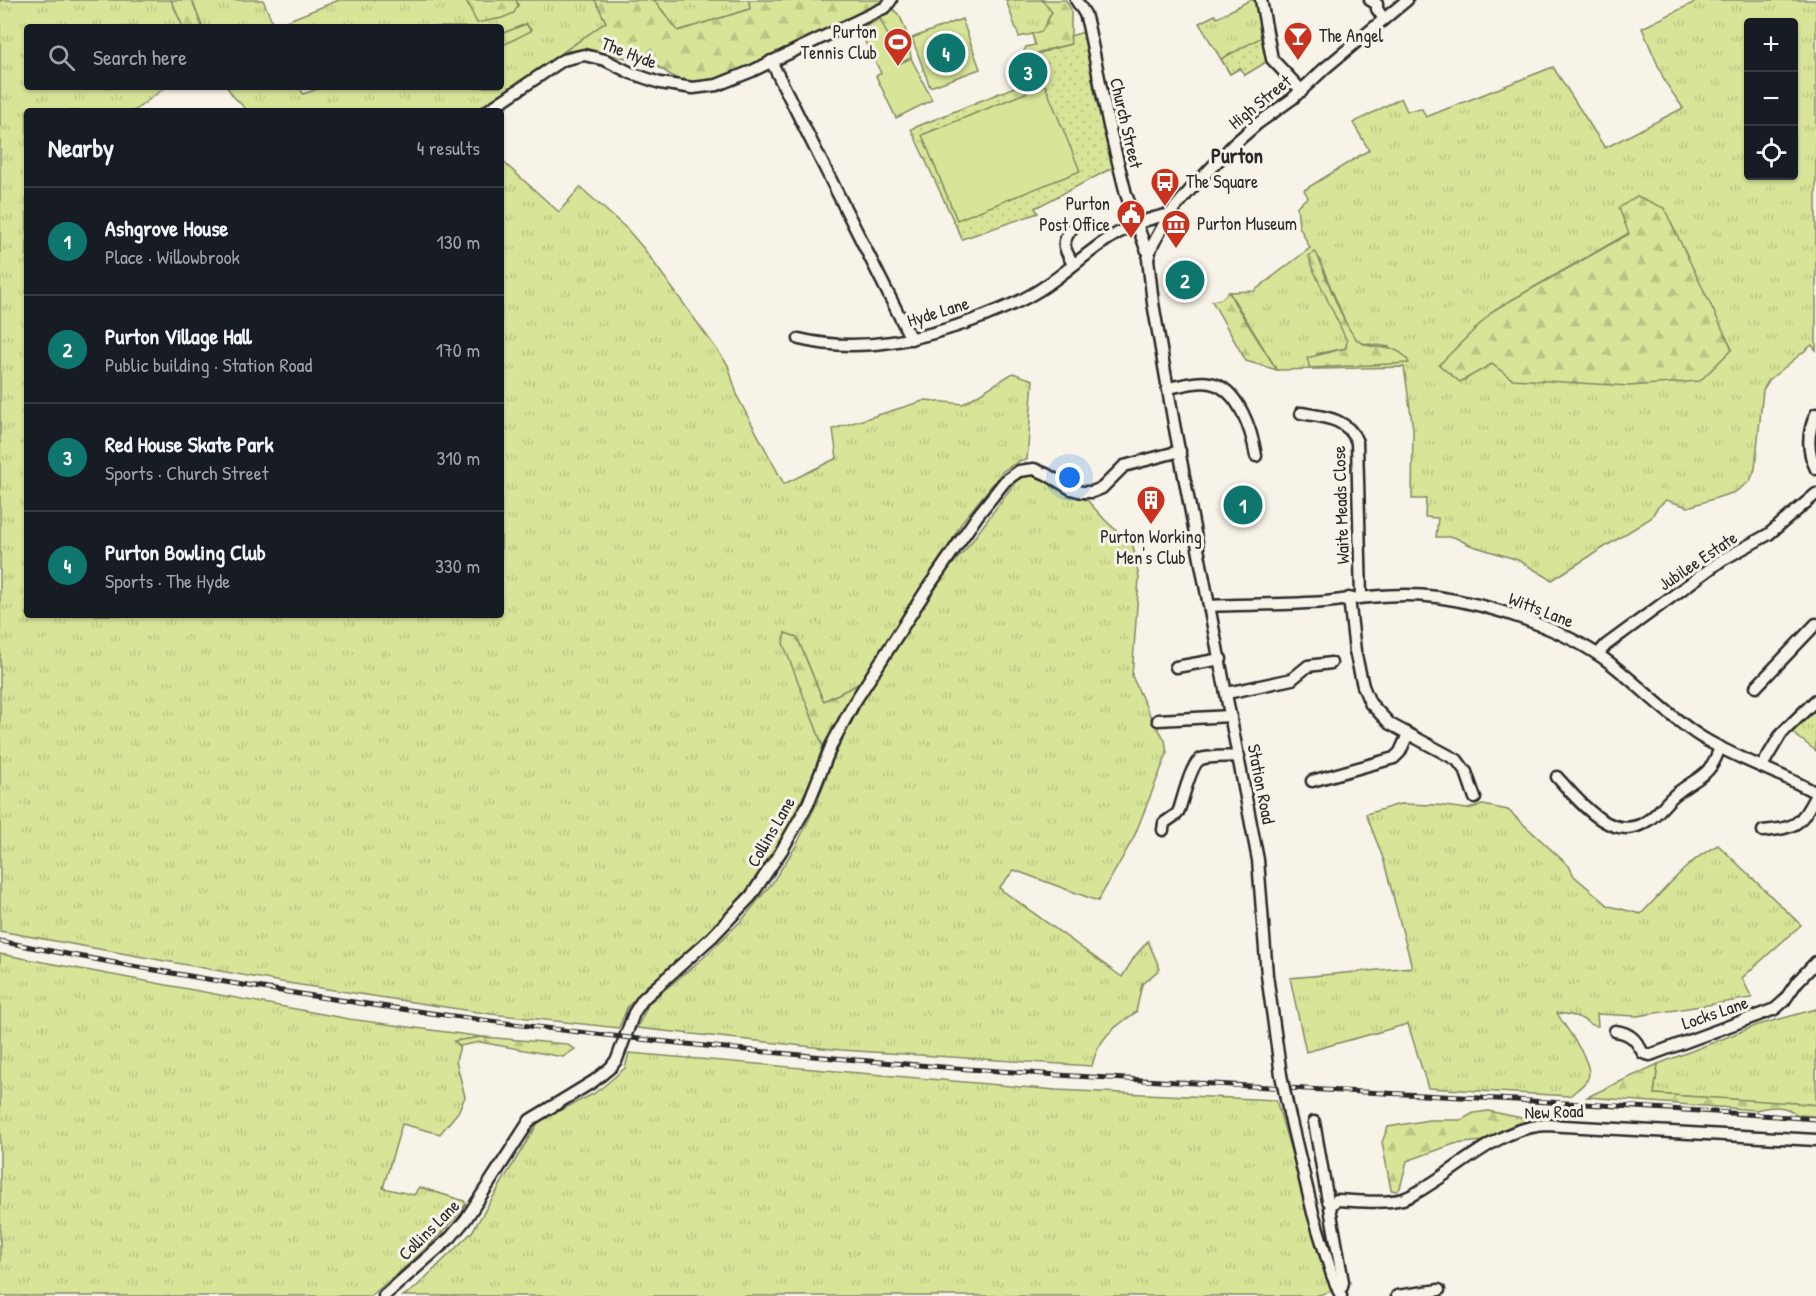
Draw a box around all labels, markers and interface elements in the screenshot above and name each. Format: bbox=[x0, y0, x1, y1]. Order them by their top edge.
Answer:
map controls bbox=[1744, 18, 1798, 180]
button: + bbox=[1744, 18, 1798, 72]
place label: Purton Tennis Club bbox=[801, 19, 877, 65]
bar icon: The Angel bbox=[1282, 20, 1314, 62]
place label: The Angel bbox=[1319, 23, 1383, 48]
search box bbox=[24, 24, 504, 90]
sports icon: Purton Tennis Club bbox=[882, 26, 914, 68]
street label: The Hyde bbox=[598, 31, 661, 75]
pin: 4 bbox=[926, 31, 966, 76]
icon: search bbox=[45, 41, 78, 74]
text: Search here bbox=[93, 42, 187, 72]
pin: 3 bbox=[1008, 50, 1048, 94]
street label: High Street bbox=[1223, 68, 1297, 135]
button: − bbox=[1744, 72, 1798, 126]
street label: Church Street bbox=[1104, 75, 1149, 171]
button: locate bbox=[1744, 126, 1798, 180]
text: Nearby bbox=[48, 130, 114, 165]
text: 4 results bbox=[417, 134, 480, 161]
district label: Purton bbox=[1211, 141, 1263, 170]
bus stop icon: The Square bbox=[1149, 166, 1181, 208]
place label: The Square bbox=[1186, 169, 1258, 194]
place label: Purton Post Office bbox=[1039, 191, 1110, 237]
public building icon: Purton Post Office bbox=[1115, 198, 1147, 240]
museum icon: Purton Museum bbox=[1160, 208, 1192, 250]
place label: Purton Museum bbox=[1197, 211, 1297, 236]
text: Ashgrove House bbox=[105, 213, 228, 243]
text: 1 bbox=[64, 228, 71, 255]
text: 130 m bbox=[437, 228, 480, 255]
text: Place · Willowbrook bbox=[105, 243, 240, 270]
pin: 2 bbox=[1166, 258, 1204, 302]
street label: Hyde Lane bbox=[904, 290, 972, 333]
text: Purton Village Hall bbox=[105, 321, 252, 351]
text: 2 bbox=[63, 336, 72, 363]
text: 170 m bbox=[436, 336, 480, 363]
text: Public building · Station Road bbox=[105, 351, 312, 378]
text: Red House Skate Park bbox=[105, 429, 274, 459]
text: 3 bbox=[63, 444, 72, 471]
text: 310 m bbox=[437, 444, 480, 471]
street label: Waite Meads Close bbox=[1326, 445, 1355, 565]
text: Sports · Church Street bbox=[105, 459, 269, 486]
your location bbox=[1055, 463, 1084, 492]
pin: 1 bbox=[1224, 482, 1262, 528]
building icon: Purton Working Men's Club bbox=[1135, 484, 1167, 526]
place label: Purton Working Men's Club bbox=[1100, 524, 1202, 570]
street label: Jubilee Estate bbox=[1653, 525, 1742, 596]
text: Purton Bowling Club bbox=[105, 537, 266, 567]
text: 4 bbox=[64, 552, 71, 579]
text: 330 m bbox=[435, 552, 480, 579]
text: Sports · The Hyde bbox=[105, 567, 230, 594]
street label: Witts Lane bbox=[1505, 586, 1577, 633]
street label: Station Road bbox=[1242, 742, 1281, 826]
street label: Collins Lane bbox=[740, 792, 801, 871]
street label: Locks Lane bbox=[1678, 990, 1751, 1036]
street label: New Road bbox=[1524, 1098, 1584, 1125]
street label: Collins Lane bbox=[393, 1194, 465, 1266]

